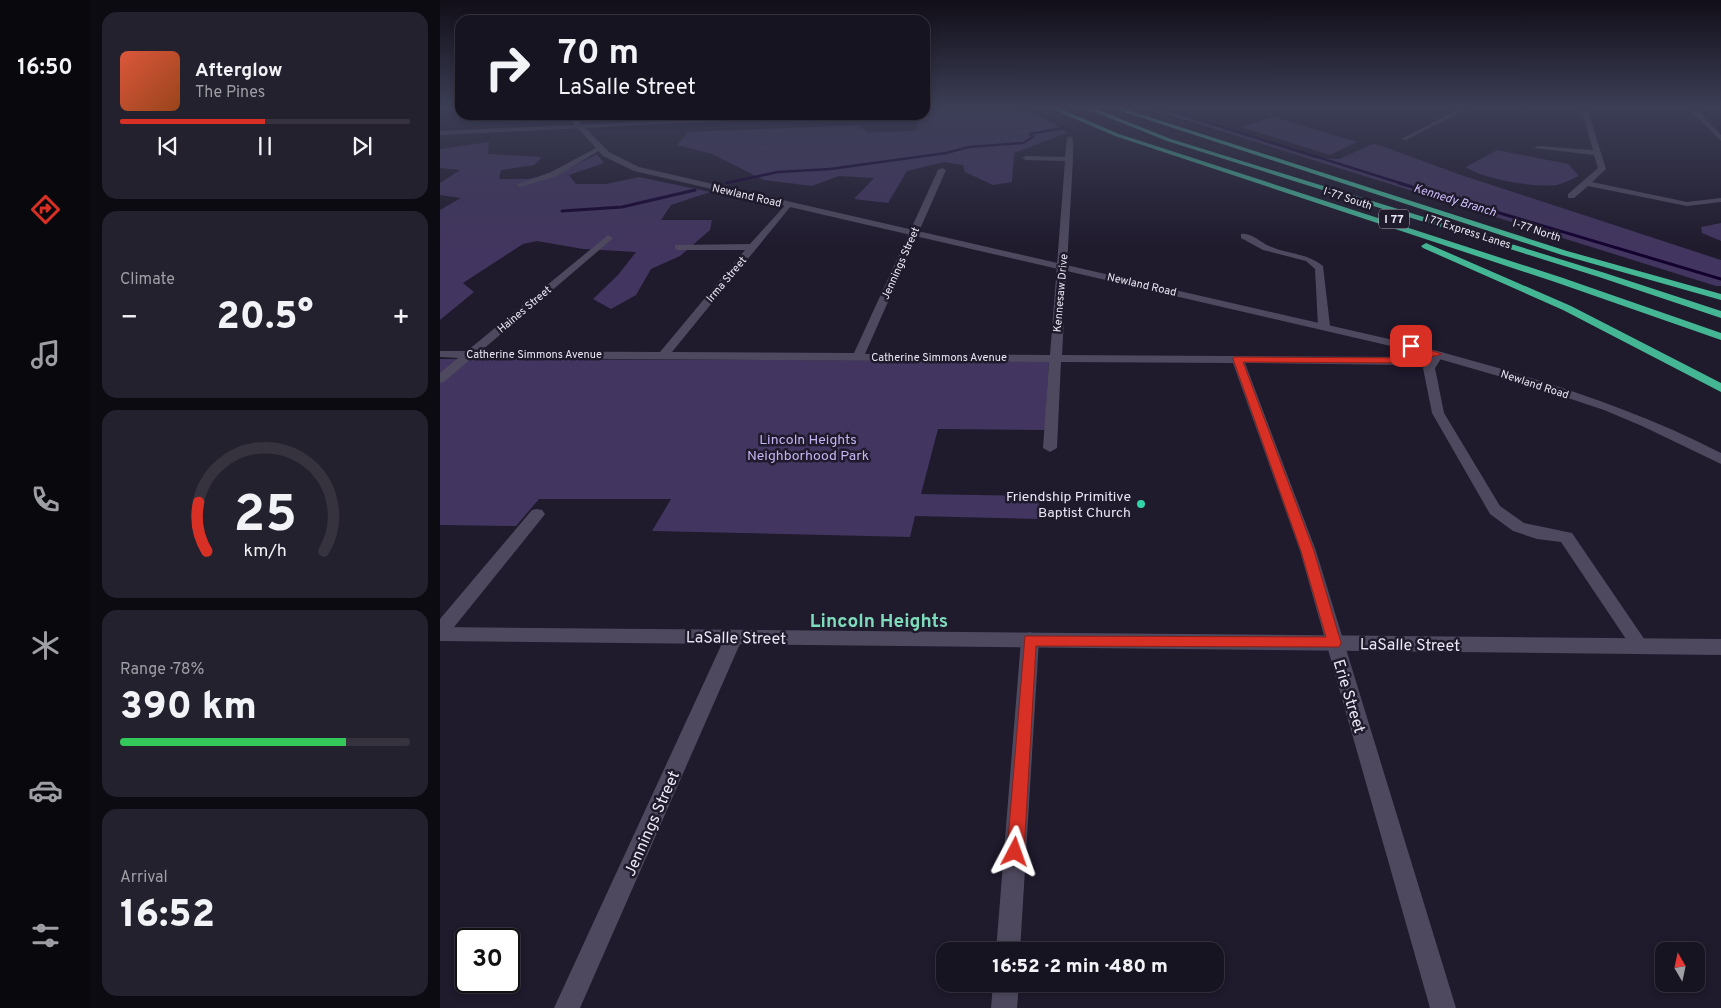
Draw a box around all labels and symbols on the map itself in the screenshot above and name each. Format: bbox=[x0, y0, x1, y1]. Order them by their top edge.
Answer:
street label: Newland Road bbox=[711, 181, 783, 211]
water label: Kennedy Branch bbox=[1412, 181, 1498, 221]
street label: I-77 South bbox=[1322, 185, 1374, 213]
road number: I 77 bbox=[1379, 210, 1409, 228]
street label: I 77 Express Lanes bbox=[1423, 211, 1513, 252]
street label: I-77 North bbox=[1511, 217, 1563, 245]
street label: Jennings Street bbox=[879, 225, 923, 302]
street label: Kennesaw Drive bbox=[1051, 253, 1071, 333]
street label: Irma Street bbox=[704, 254, 750, 305]
street label: Newland Road bbox=[1106, 270, 1178, 300]
street label: Haines Street bbox=[495, 283, 554, 336]
pin bbox=[1390, 325, 1432, 367]
street label: Catherine Simmons Avenue bbox=[466, 348, 602, 362]
street label: Catherine Simmons Avenue bbox=[871, 351, 1007, 365]
street label: Newland Road bbox=[1499, 367, 1571, 403]
park label: Lincoln Heights Neighborhood Park bbox=[747, 432, 869, 465]
place label: Friendship Primitive Baptist Church bbox=[1006, 489, 1131, 522]
marker: Friendship Primitive Baptist Church bbox=[1135, 498, 1147, 510]
district label: Lincoln Heights bbox=[810, 610, 948, 634]
street label: LaSalle Street bbox=[686, 628, 786, 650]
street label: LaSalle Street bbox=[1360, 635, 1460, 657]
street label: Erie Street bbox=[1327, 657, 1369, 736]
street label: Jennings Street bbox=[621, 768, 685, 880]
position arrow bbox=[988, 825, 1040, 877]
speed limit sign: 30 bbox=[455, 928, 520, 993]
north arrow bbox=[1655, 942, 1705, 992]

